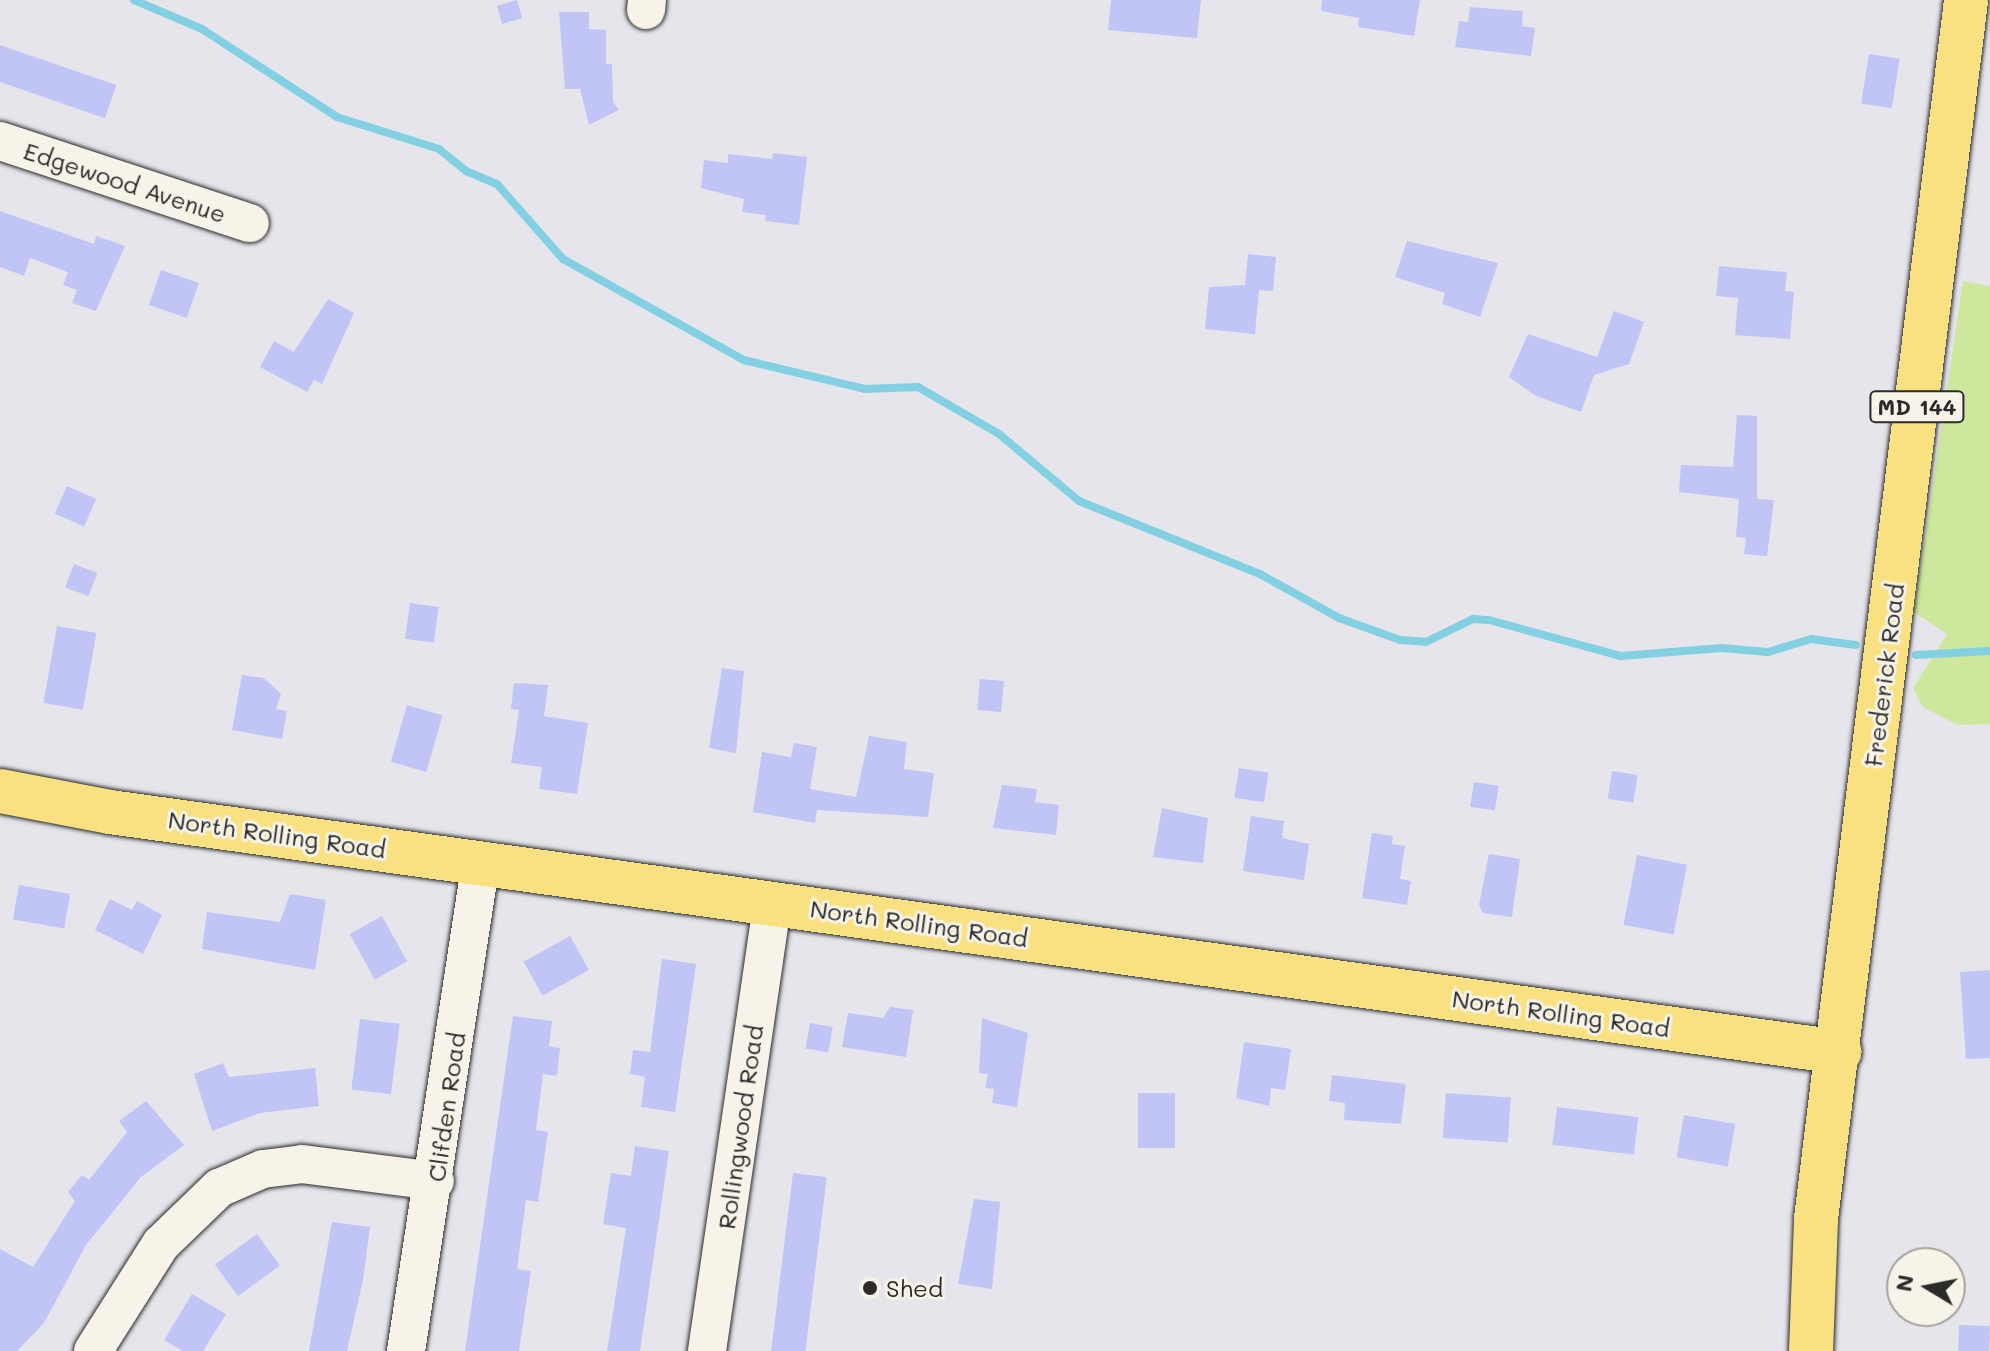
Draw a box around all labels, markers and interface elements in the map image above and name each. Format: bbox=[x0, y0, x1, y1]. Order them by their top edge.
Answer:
street label: Edgewood Avenue bbox=[20, 136, 230, 228]
road number: MD 144 bbox=[1869, 389, 1965, 425]
street label: Frederick Road bbox=[1858, 582, 1910, 768]
street label: North Rolling Road bbox=[166, 804, 388, 864]
street label: North Rolling Road bbox=[808, 893, 1030, 953]
street label: North Rolling Road bbox=[1450, 983, 1672, 1043]
street label: Rollingwood Road bbox=[711, 1023, 769, 1231]
street label: Clifden Road bbox=[421, 1030, 471, 1184]
north arrow bbox=[1886, 1247, 1966, 1327]
text: N bbox=[1888, 1272, 1920, 1294]
place label: Shed bbox=[886, 1274, 943, 1302]
marker: Shed bbox=[861, 1279, 879, 1297]

